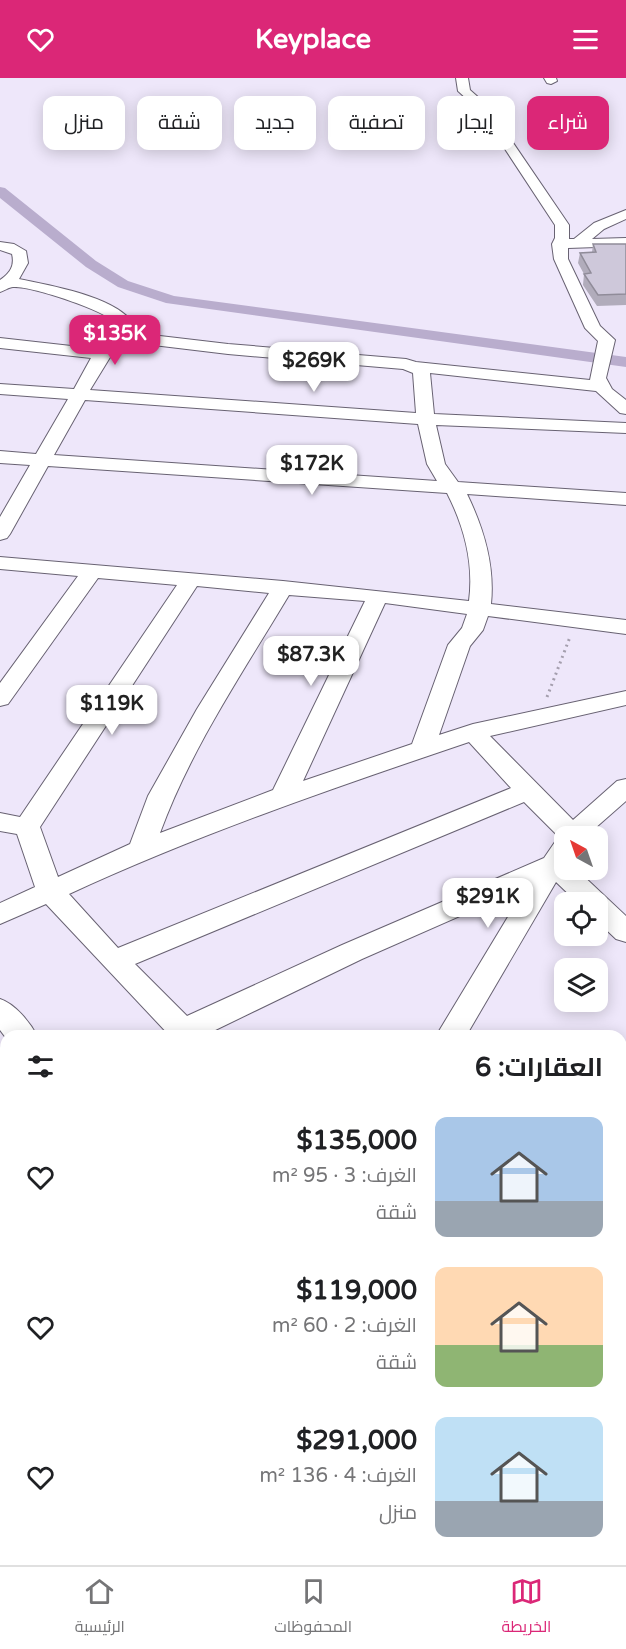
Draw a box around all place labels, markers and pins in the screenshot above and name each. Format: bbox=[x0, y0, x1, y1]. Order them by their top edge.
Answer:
pin: $135K bbox=[73, 315, 157, 366]
pin: $269K bbox=[272, 342, 356, 393]
pin: $172K bbox=[270, 445, 354, 496]
pin: $87.3K bbox=[262, 636, 360, 687]
pin: $119K bbox=[70, 685, 154, 736]
pin: $291K bbox=[446, 878, 530, 929]

